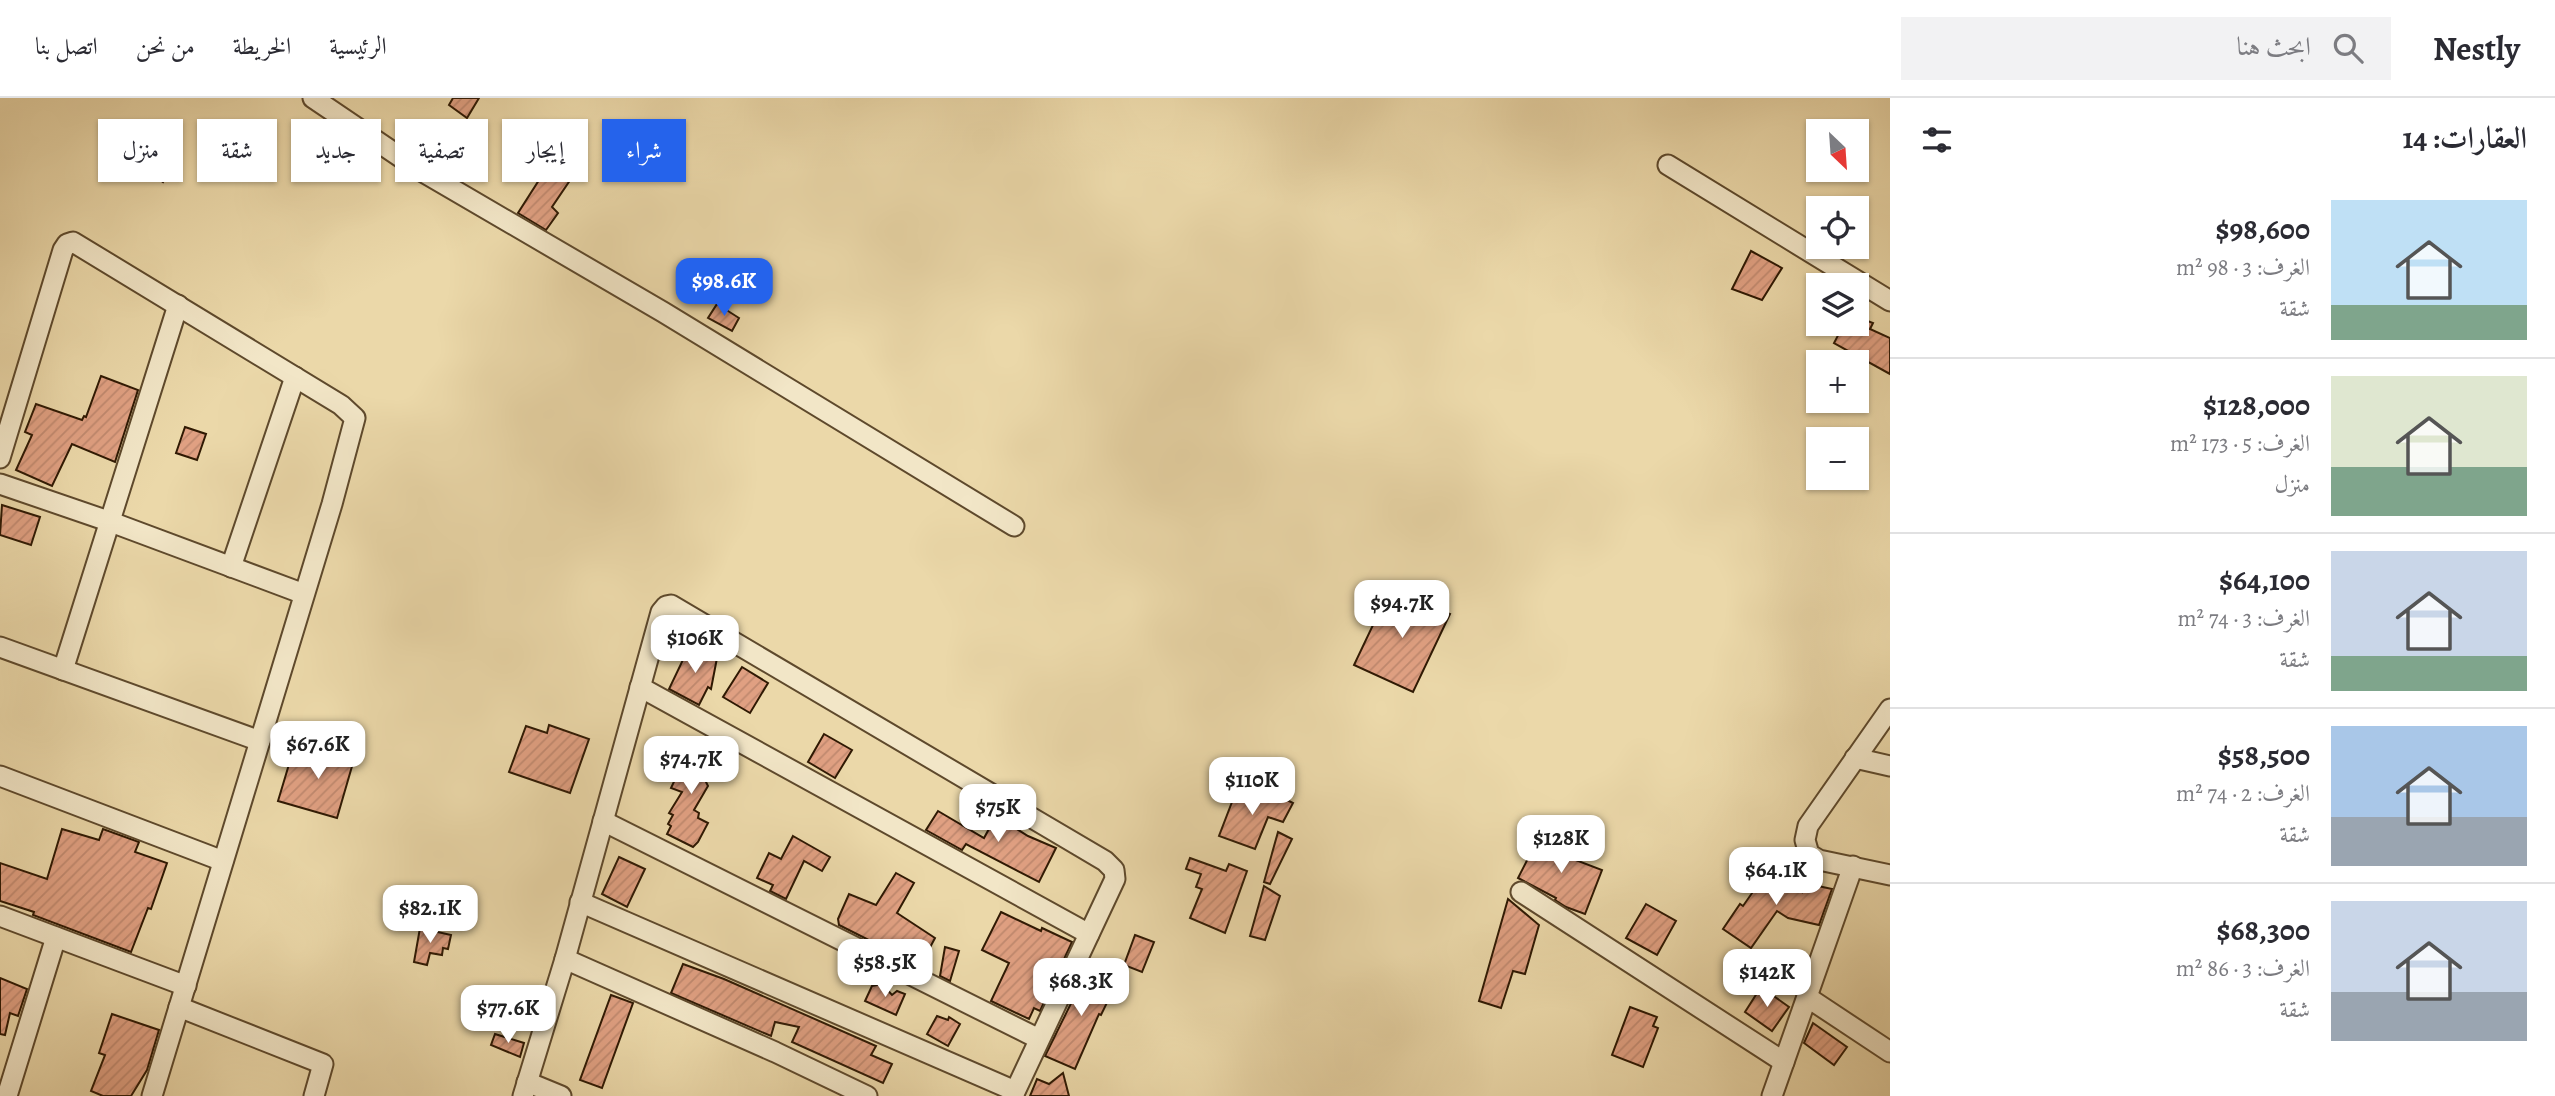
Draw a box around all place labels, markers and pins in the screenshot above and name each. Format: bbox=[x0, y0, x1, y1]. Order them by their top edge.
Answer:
pin: $98.6K bbox=[667, 258, 781, 318]
pin: $94.7K bbox=[1345, 580, 1459, 640]
pin: $106K bbox=[646, 616, 744, 675]
pin: $67.6K bbox=[261, 722, 375, 781]
pin: $74.7K bbox=[634, 736, 748, 796]
pin: $110K bbox=[1203, 758, 1301, 817]
pin: $75K bbox=[957, 784, 1039, 844]
pin: $128K bbox=[1512, 816, 1610, 875]
pin: $64.1K bbox=[1719, 848, 1833, 907]
pin: $82.1K bbox=[373, 886, 487, 945]
pin: $58.5K bbox=[828, 940, 942, 999]
pin: $142K bbox=[1718, 950, 1816, 1009]
pin: $68.3K bbox=[1024, 958, 1138, 1018]
pin: $77.6K bbox=[451, 986, 565, 1045]

